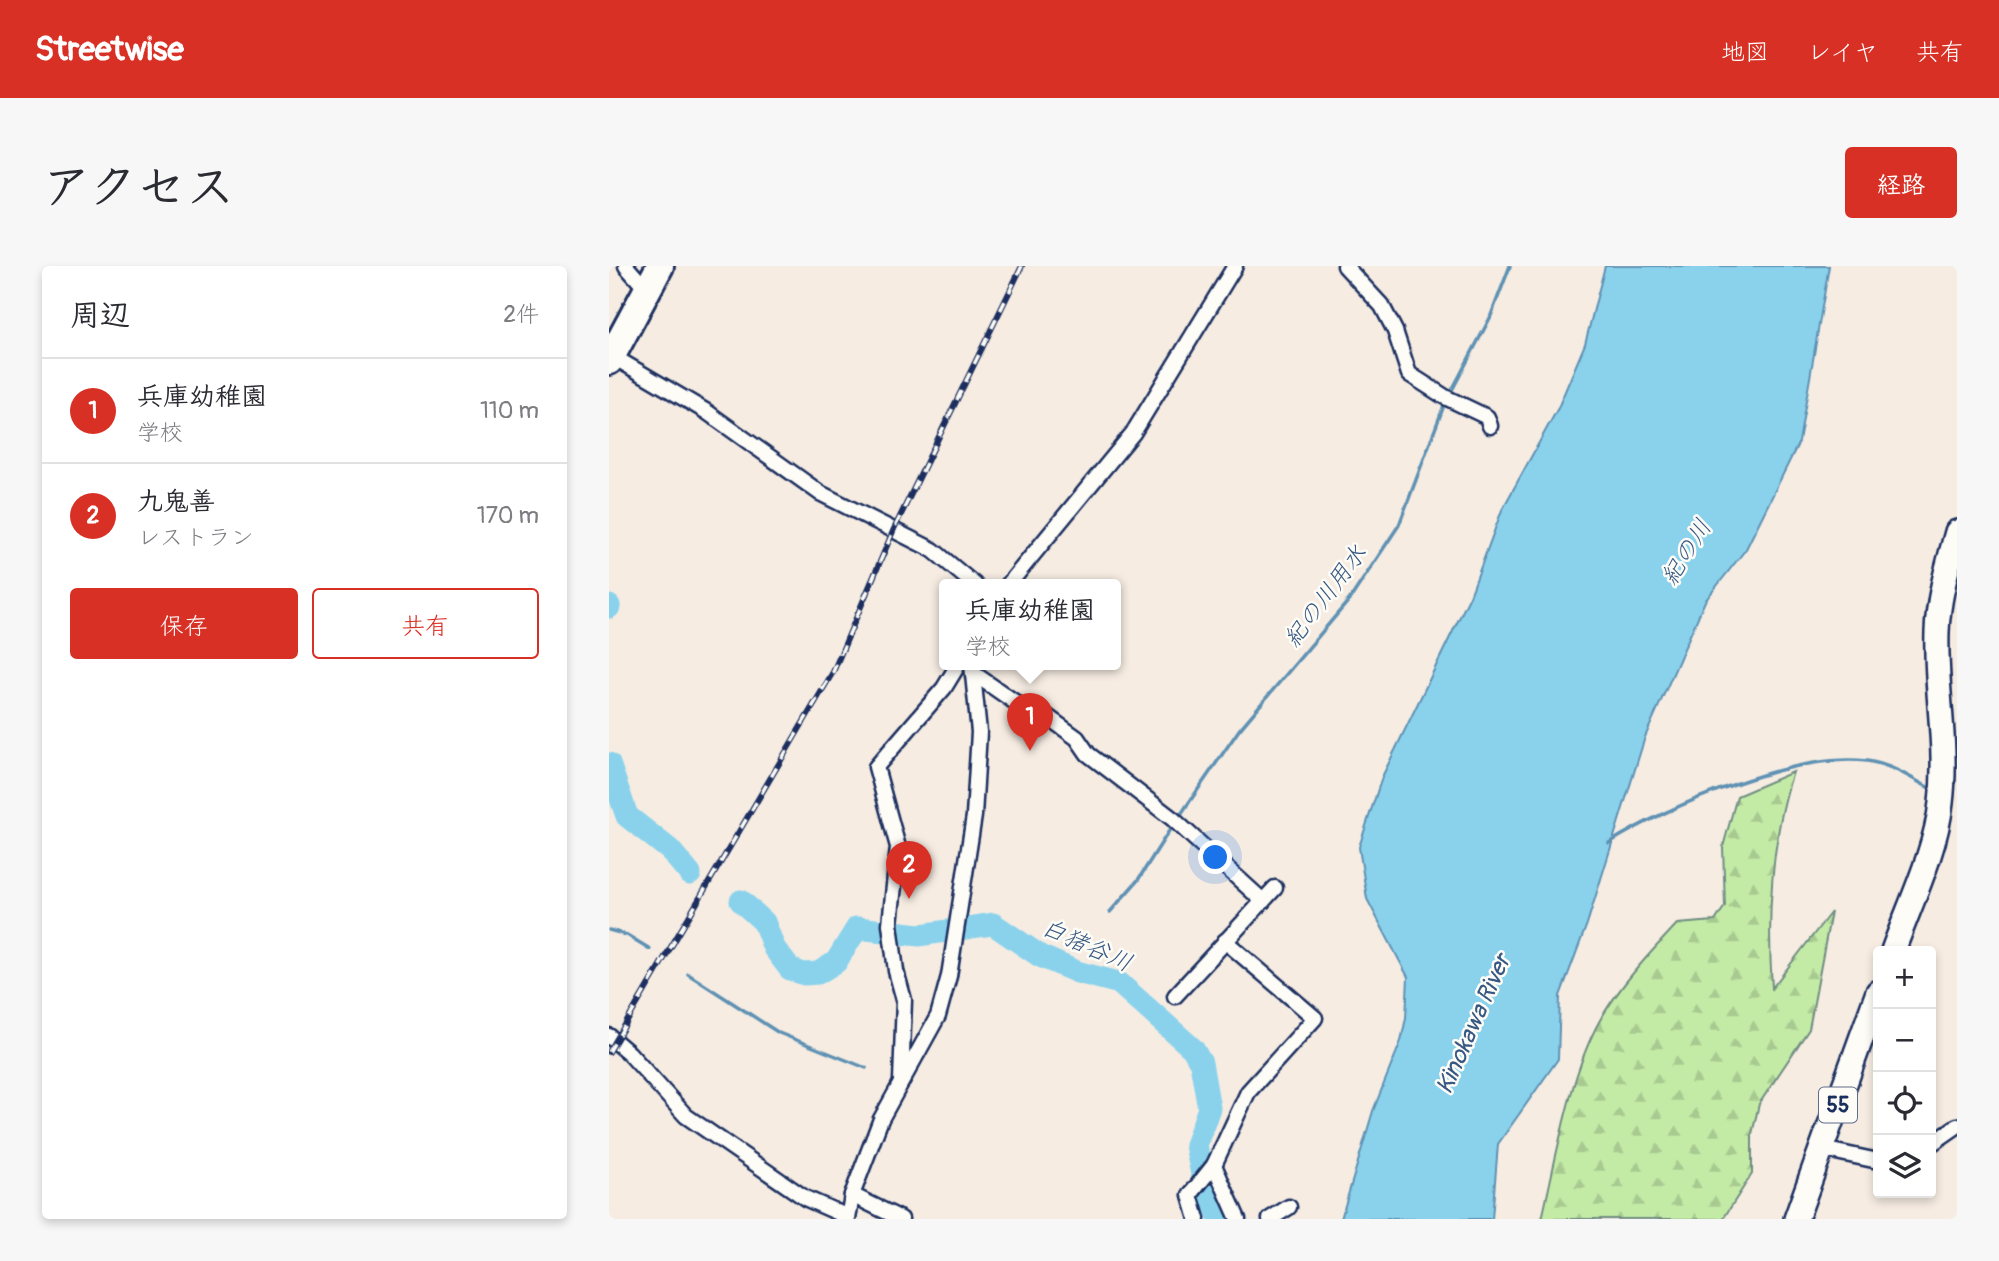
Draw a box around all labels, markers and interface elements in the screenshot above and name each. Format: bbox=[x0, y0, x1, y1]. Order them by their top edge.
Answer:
text: Streetwise bbox=[35, 29, 184, 70]
text: 地図 bbox=[1721, 38, 1769, 67]
text: レイヤ bbox=[1807, 38, 1878, 67]
text: 共有 bbox=[1916, 38, 1964, 67]
button: 経路 bbox=[1845, 147, 1957, 218]
text: アクセス bbox=[42, 157, 235, 218]
text: 周辺 bbox=[70, 297, 130, 334]
text: 2件 bbox=[503, 300, 539, 329]
text: 兵庫幼稚園 bbox=[137, 381, 267, 413]
text: 1 bbox=[89, 396, 98, 425]
text: 110 m bbox=[480, 396, 539, 425]
text: 学校 bbox=[137, 418, 183, 447]
text: 九鬼善 bbox=[137, 486, 215, 518]
text: 2 bbox=[87, 501, 99, 530]
text: 170 m bbox=[477, 501, 539, 530]
water label: 紀の川 bbox=[1655, 514, 1718, 590]
text: レストラン bbox=[137, 523, 254, 552]
water label: 紀の川用水 bbox=[1278, 540, 1373, 653]
popup bbox=[939, 579, 1121, 670]
button: 保存 bbox=[70, 588, 298, 659]
button: 共有 bbox=[312, 588, 539, 659]
text: 兵庫幼稚園 bbox=[965, 595, 1095, 627]
text: 学校 bbox=[965, 632, 1011, 661]
pin: 1 bbox=[1007, 693, 1053, 751]
your location bbox=[1198, 840, 1232, 874]
pin: 2 bbox=[886, 841, 932, 899]
water label: 白猪谷川 bbox=[1037, 913, 1137, 978]
map controls bbox=[1873, 946, 1936, 1198]
button: + bbox=[1873, 946, 1936, 1009]
water label: Kinokawa River bbox=[1430, 947, 1518, 1098]
button: − bbox=[1873, 1009, 1936, 1072]
button: locate bbox=[1873, 1072, 1936, 1135]
road number: 55 bbox=[1819, 1088, 1857, 1122]
button: layers bbox=[1873, 1135, 1936, 1198]

